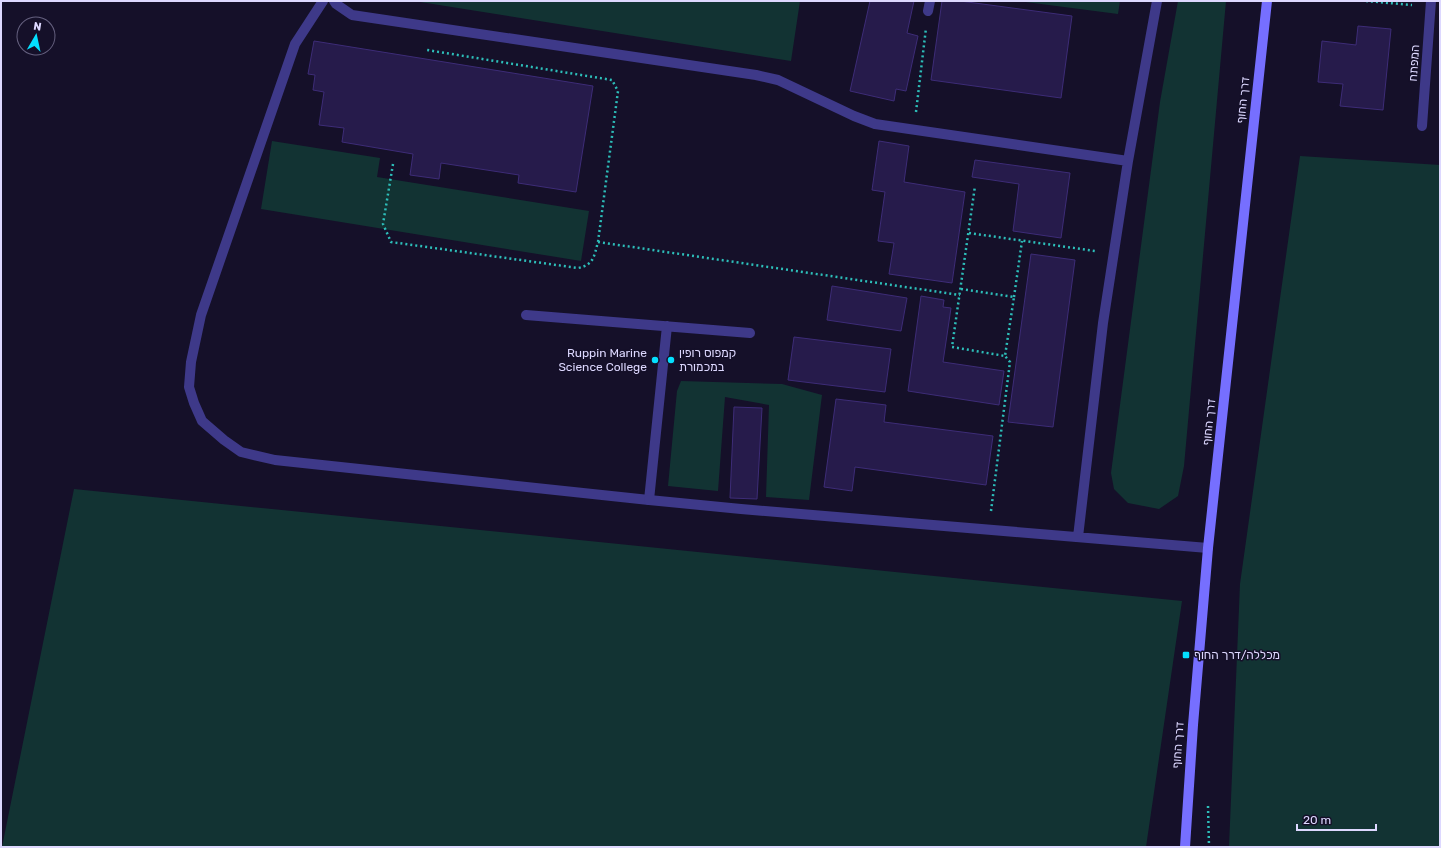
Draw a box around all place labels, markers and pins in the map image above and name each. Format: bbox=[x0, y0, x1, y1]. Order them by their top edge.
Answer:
place label: Ruppin Marine Science College bbox=[558, 346, 647, 374]
place label: קמפוס רופין במכמורת bbox=[679, 346, 736, 374]
marker: Ruppin Marine Science College bbox=[650, 355, 660, 365]
marker: קמפוס רופין במכמורת bbox=[666, 355, 676, 365]
place label: מכללה/דרך החוף bbox=[1194, 648, 1280, 662]
marker: מכללה/דרך החוף bbox=[1181, 650, 1191, 660]

